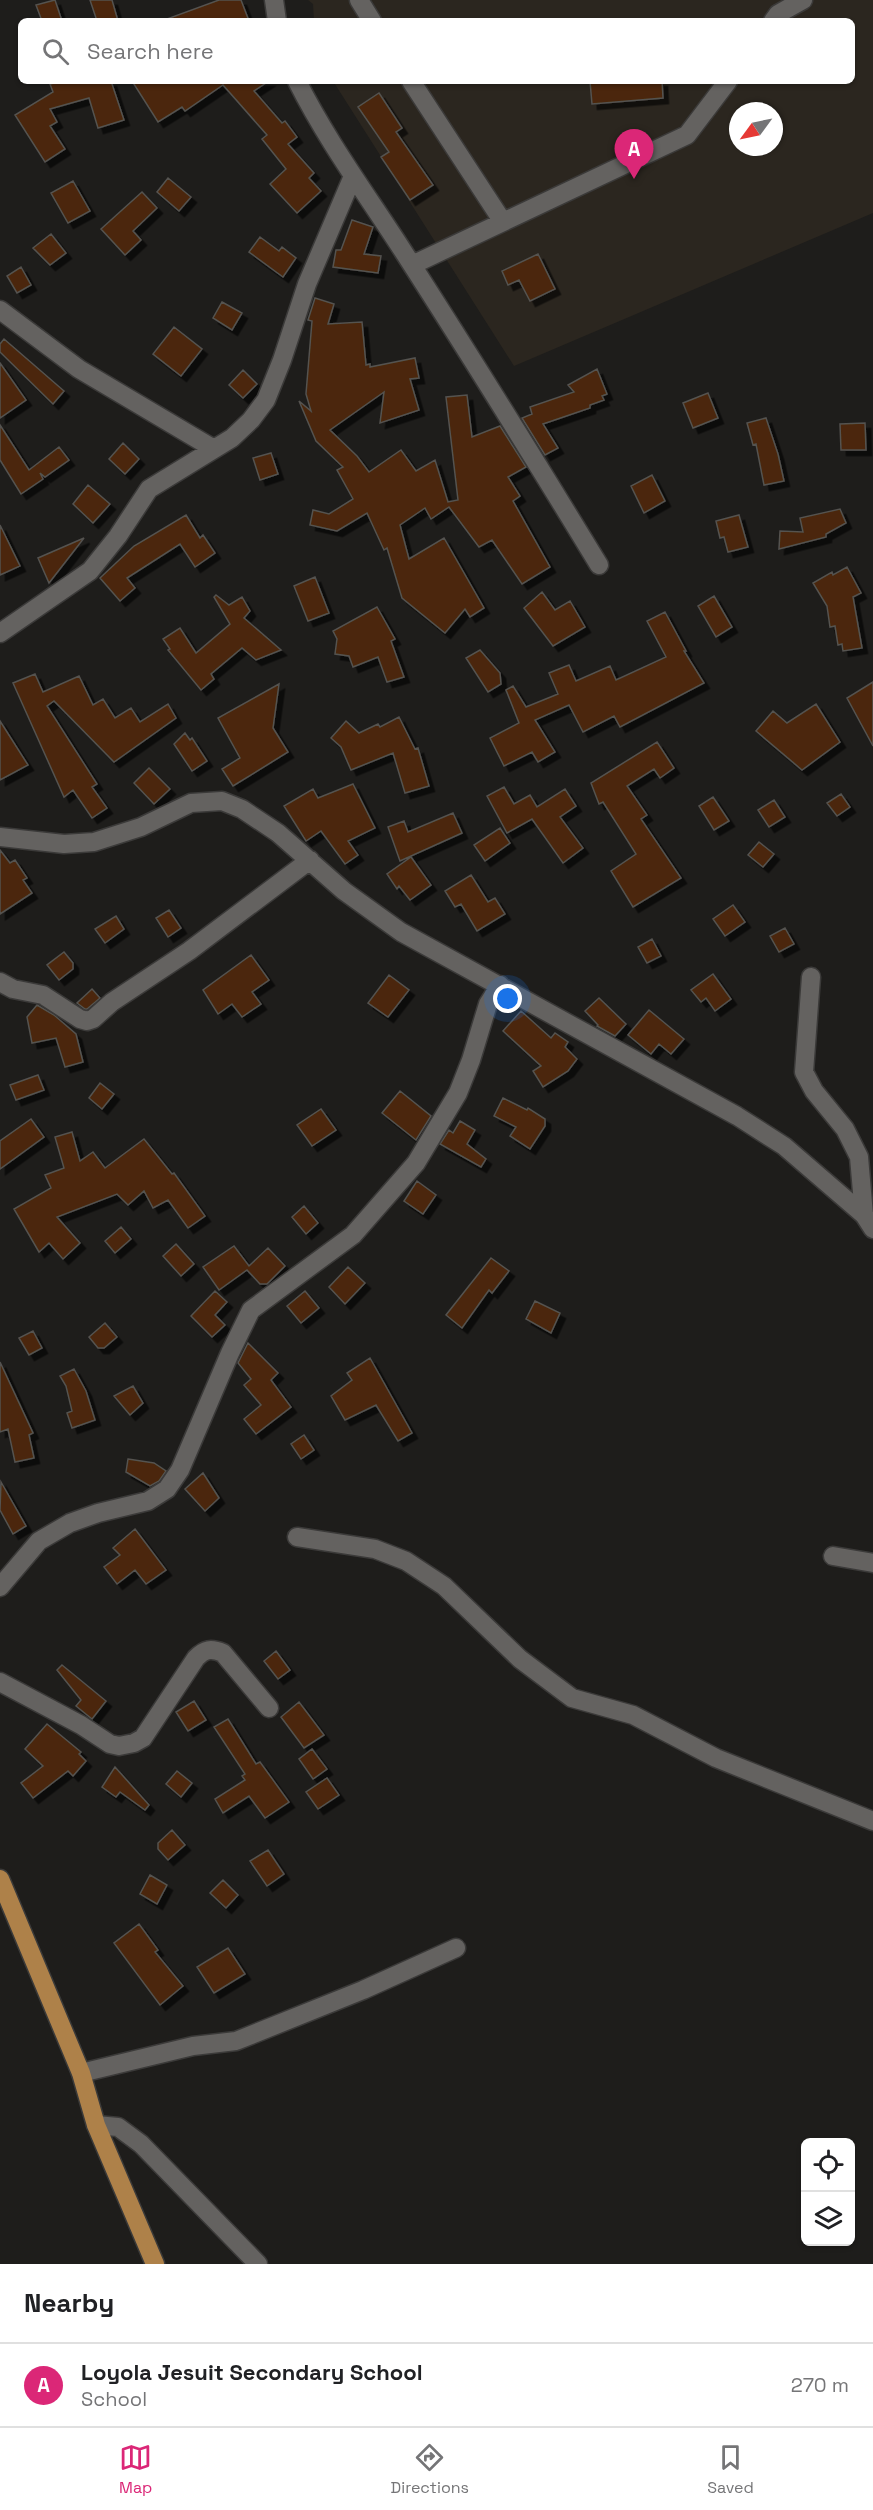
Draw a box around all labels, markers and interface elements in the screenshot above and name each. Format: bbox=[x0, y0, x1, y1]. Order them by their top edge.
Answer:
search box bbox=[18, 18, 855, 84]
icon: search bbox=[39, 35, 72, 68]
text: Search here bbox=[87, 37, 214, 65]
north arrow bbox=[729, 102, 783, 156]
pin: A bbox=[614, 130, 654, 179]
your location bbox=[493, 984, 522, 1013]
map controls bbox=[801, 2138, 855, 2246]
button: locate bbox=[801, 2138, 855, 2192]
button: layers bbox=[801, 2192, 855, 2246]
text: Nearby bbox=[24, 2286, 114, 2320]
text: Loyola Jesuit Secondary School bbox=[81, 2358, 423, 2386]
text: A bbox=[37, 2372, 50, 2398]
text: 270 m bbox=[791, 2372, 849, 2398]
text: School bbox=[81, 2386, 147, 2412]
tab: Map bbox=[119, 2441, 152, 2498]
tab: Directions bbox=[391, 2441, 469, 2498]
tab: Saved bbox=[707, 2441, 754, 2498]

